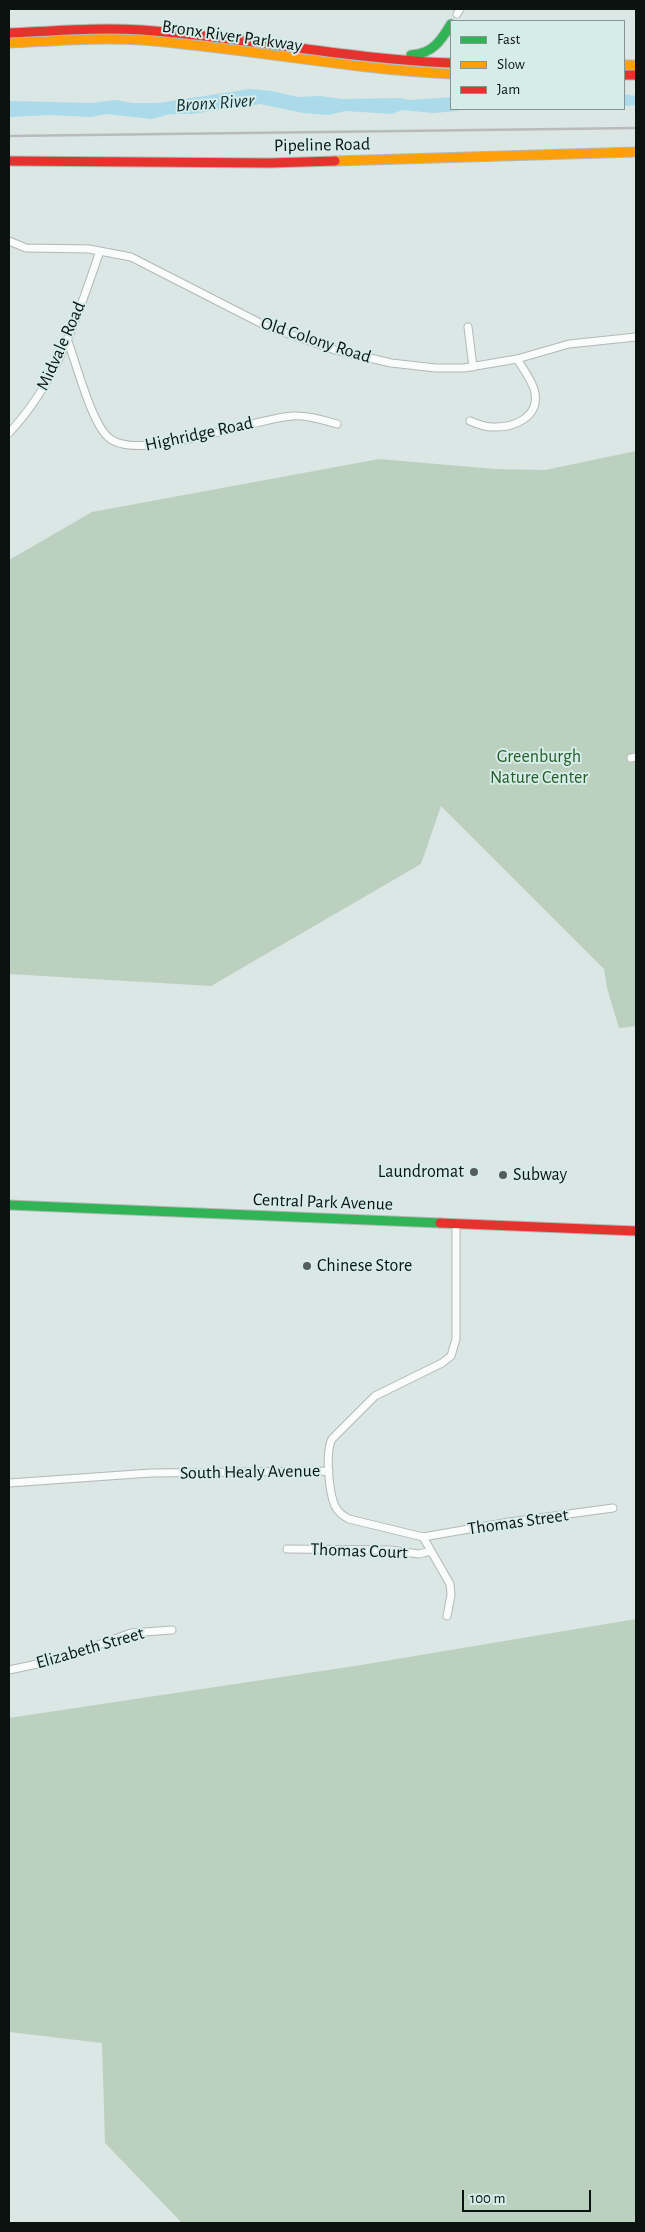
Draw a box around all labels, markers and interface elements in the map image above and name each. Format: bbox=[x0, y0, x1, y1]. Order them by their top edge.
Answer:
street label: Bronx River Parkway bbox=[160, 15, 304, 57]
legend bbox=[450, 20, 625, 110]
text: Fast bbox=[497, 32, 520, 47]
text: Slow bbox=[497, 57, 525, 72]
text: Jam bbox=[497, 82, 520, 97]
water label: Bronx River bbox=[175, 89, 255, 117]
street label: Pipeline Road bbox=[274, 133, 370, 157]
street label: Midvale Road bbox=[32, 298, 90, 394]
street label: Old Colony Road bbox=[258, 312, 374, 368]
street label: Highridge Road bbox=[143, 412, 255, 456]
park label: Greenburgh Nature Center bbox=[490, 746, 588, 789]
place label: Laundromat bbox=[378, 1161, 464, 1183]
place label: Subway bbox=[513, 1164, 567, 1186]
marker: Laundromat bbox=[468, 1166, 480, 1178]
marker: Subway bbox=[497, 1169, 509, 1181]
street label: Central Park Avenue bbox=[253, 1189, 393, 1215]
place label: Chinese Store bbox=[317, 1255, 412, 1277]
marker: Chinese Store bbox=[301, 1260, 313, 1272]
street label: South Healy Avenue bbox=[180, 1460, 320, 1484]
street label: Thomas Street bbox=[466, 1504, 570, 1540]
street label: Thomas Court bbox=[310, 1539, 408, 1563]
street label: Elizabeth Street bbox=[34, 1622, 146, 1674]
scale bar bbox=[465, 2180, 594, 2212]
text: 100 m bbox=[470, 2191, 505, 2206]

